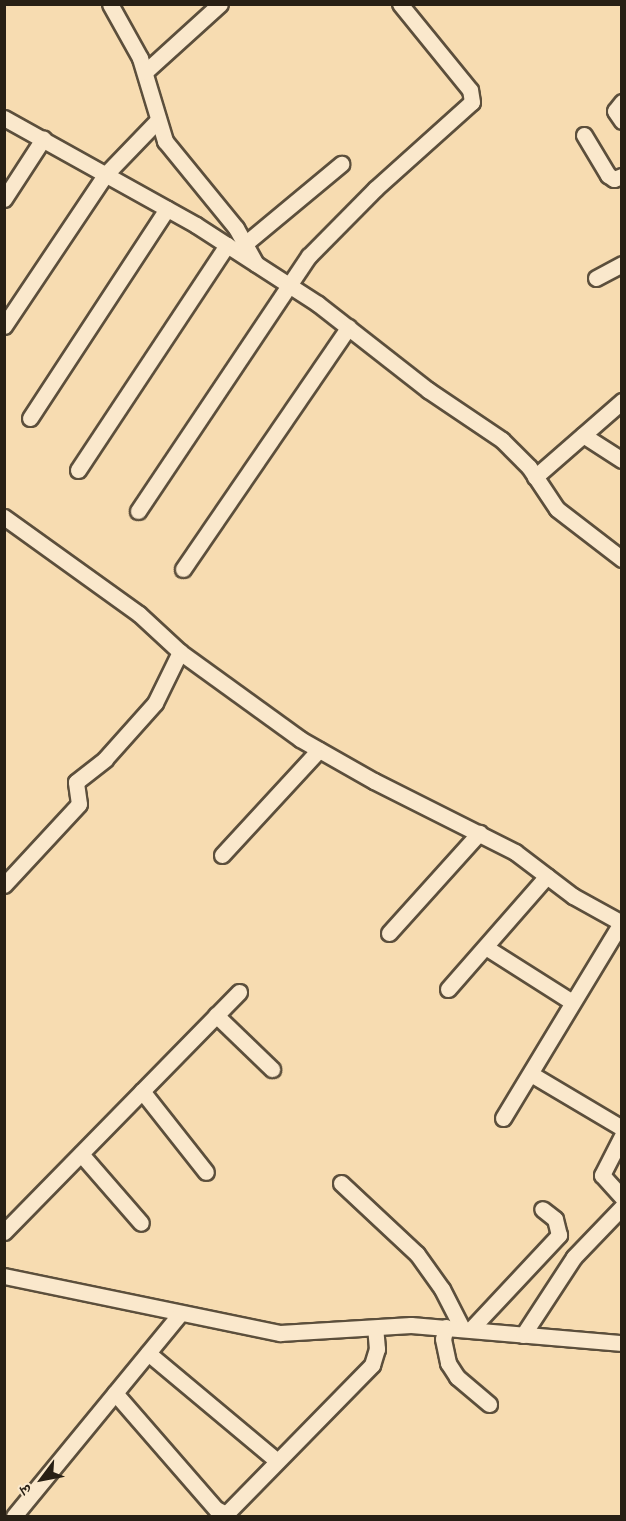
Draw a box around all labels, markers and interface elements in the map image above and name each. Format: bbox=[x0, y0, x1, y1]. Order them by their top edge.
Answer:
north arrow bbox=[12, 1449, 72, 1509]
text: उ bbox=[15, 1479, 38, 1498]

